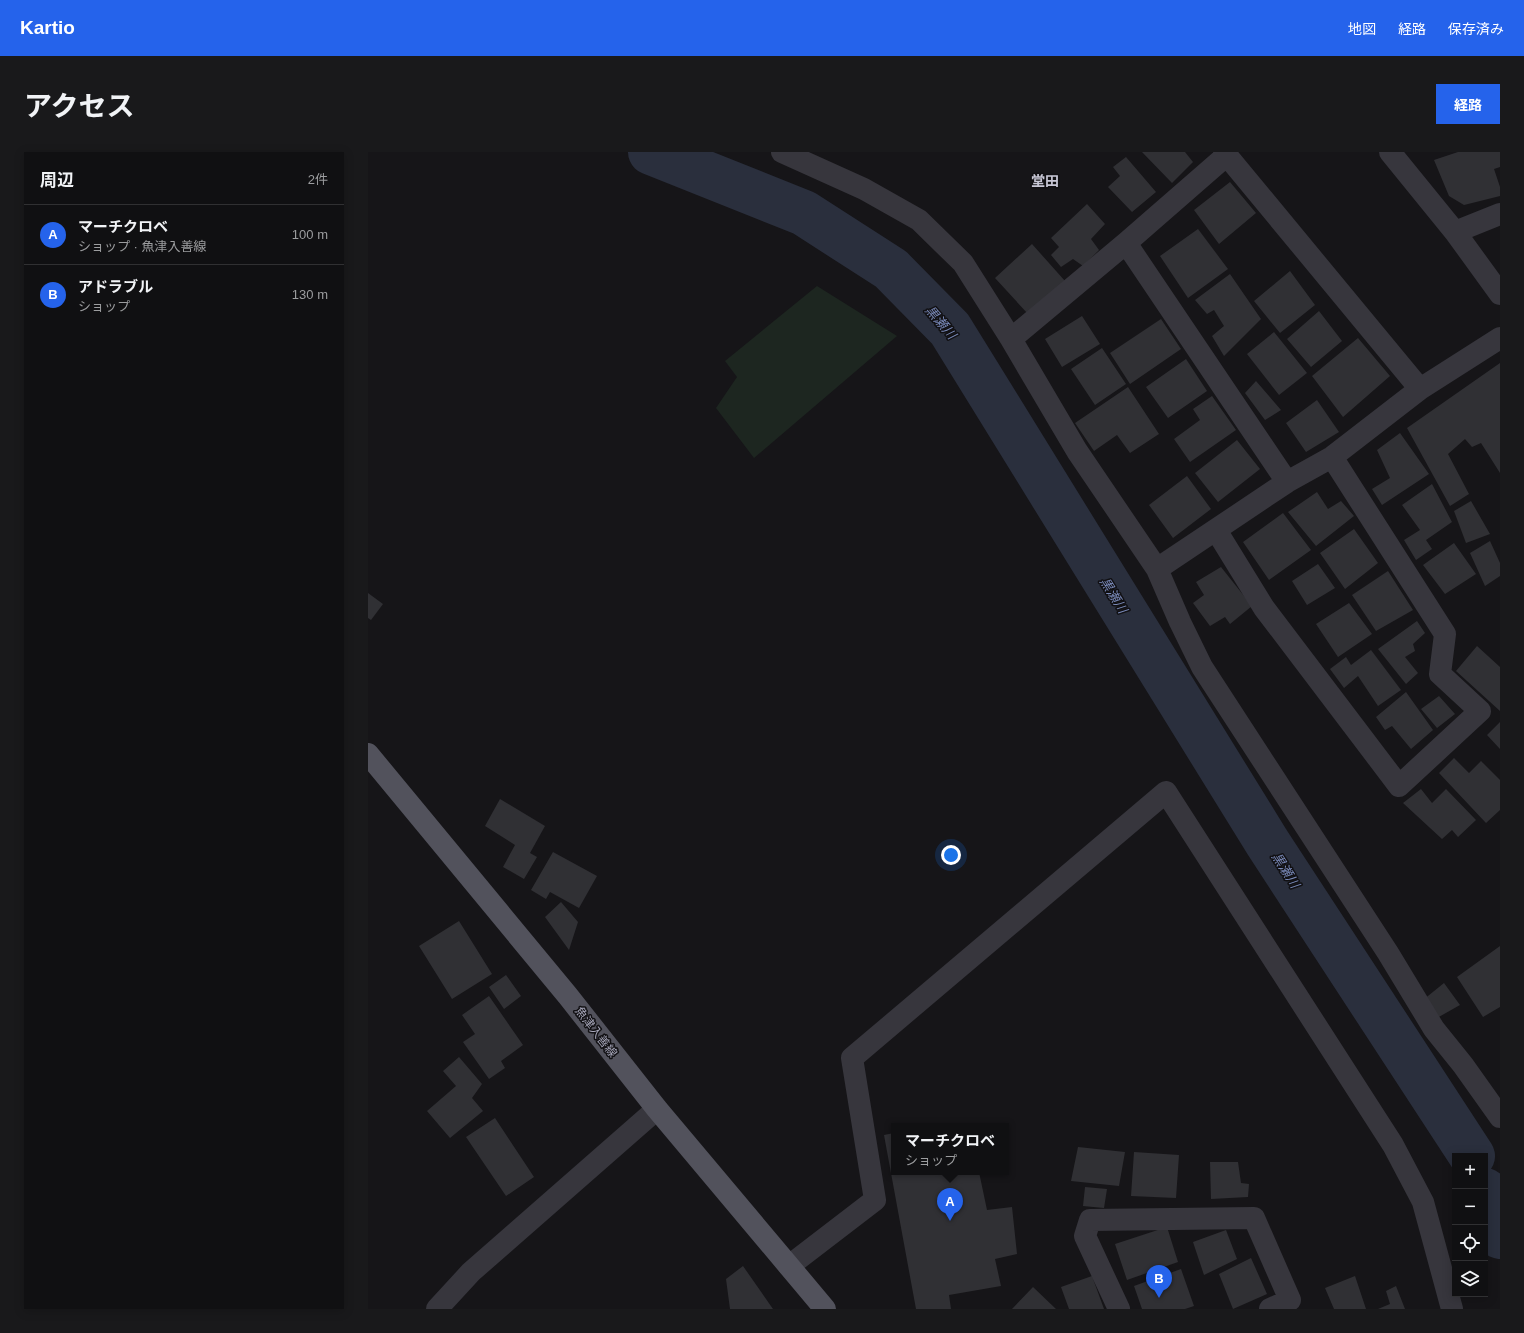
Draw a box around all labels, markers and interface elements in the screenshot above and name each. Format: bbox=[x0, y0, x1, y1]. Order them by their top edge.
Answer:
text: Kartio bbox=[20, 17, 75, 38]
text: 地図 bbox=[1348, 21, 1376, 37]
text: 経路 bbox=[1398, 21, 1426, 37]
text: 保存済み bbox=[1448, 21, 1504, 37]
button: 経路 bbox=[1436, 84, 1500, 124]
text: アクセス bbox=[24, 91, 135, 122]
text: 周辺 bbox=[40, 171, 74, 190]
text: 2件 bbox=[308, 172, 328, 187]
district label: 堂田 bbox=[1031, 173, 1059, 189]
text: マーチクロベ bbox=[78, 218, 168, 235]
text: A bbox=[48, 227, 58, 242]
text: 100 m bbox=[292, 227, 328, 242]
text: ショップ · 魚津入善線 bbox=[78, 239, 207, 254]
text: アドラブル bbox=[78, 278, 153, 295]
text: B bbox=[48, 287, 58, 302]
text: 130 m bbox=[292, 287, 328, 302]
text: ショップ bbox=[78, 299, 130, 314]
water label: 黒瀬川 bbox=[922, 303, 960, 343]
water label: 黒瀬川 bbox=[1097, 575, 1131, 617]
your location bbox=[941, 845, 961, 865]
water label: 黒瀬川 bbox=[1269, 850, 1304, 892]
street label: 魚津入善線 bbox=[572, 1004, 620, 1060]
popup bbox=[891, 1123, 1009, 1175]
text: マーチクロベ bbox=[905, 1132, 995, 1149]
text: ショップ bbox=[905, 1153, 957, 1168]
map controls bbox=[1452, 1153, 1488, 1297]
button: + bbox=[1452, 1153, 1488, 1189]
pin: A bbox=[937, 1188, 963, 1221]
button: − bbox=[1452, 1189, 1488, 1225]
button: locate bbox=[1452, 1225, 1488, 1261]
button: layers bbox=[1452, 1261, 1488, 1297]
pin: B bbox=[1146, 1265, 1172, 1298]

